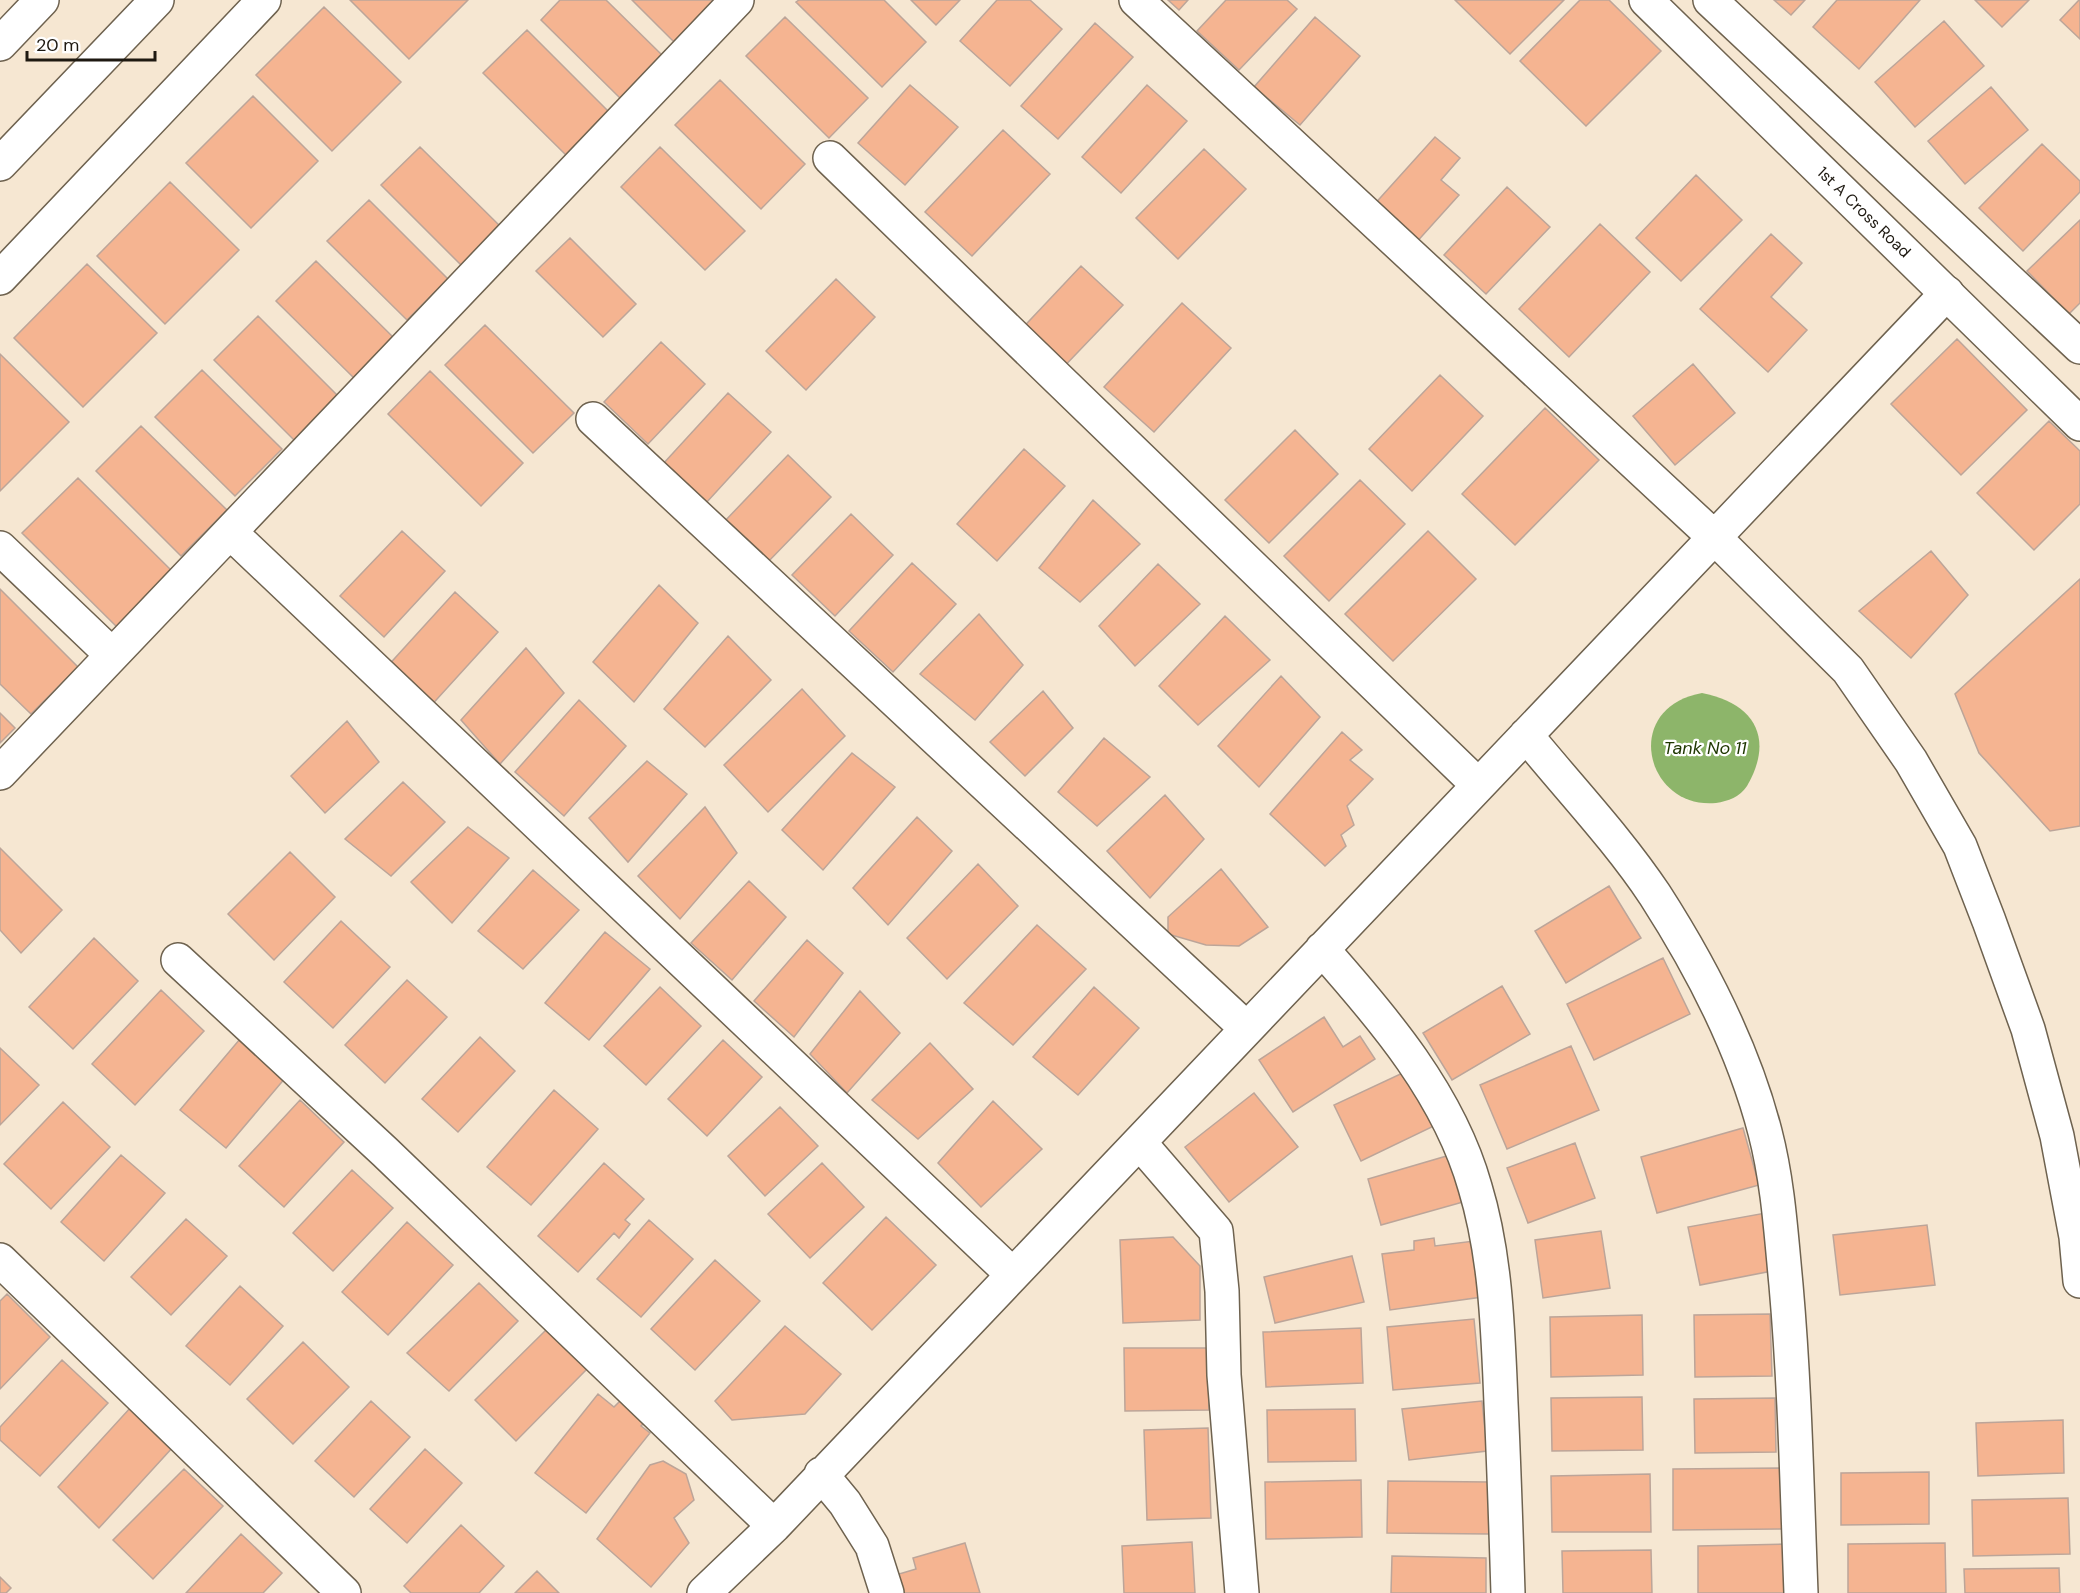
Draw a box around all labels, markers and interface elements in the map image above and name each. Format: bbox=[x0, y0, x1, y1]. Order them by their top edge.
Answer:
scale bar bbox=[27, 24, 154, 62]
text: 20 m bbox=[36, 33, 79, 57]
street label: 1st A Cross Road bbox=[1813, 162, 1915, 262]
water label: Tank No 11 bbox=[1664, 736, 1747, 760]

